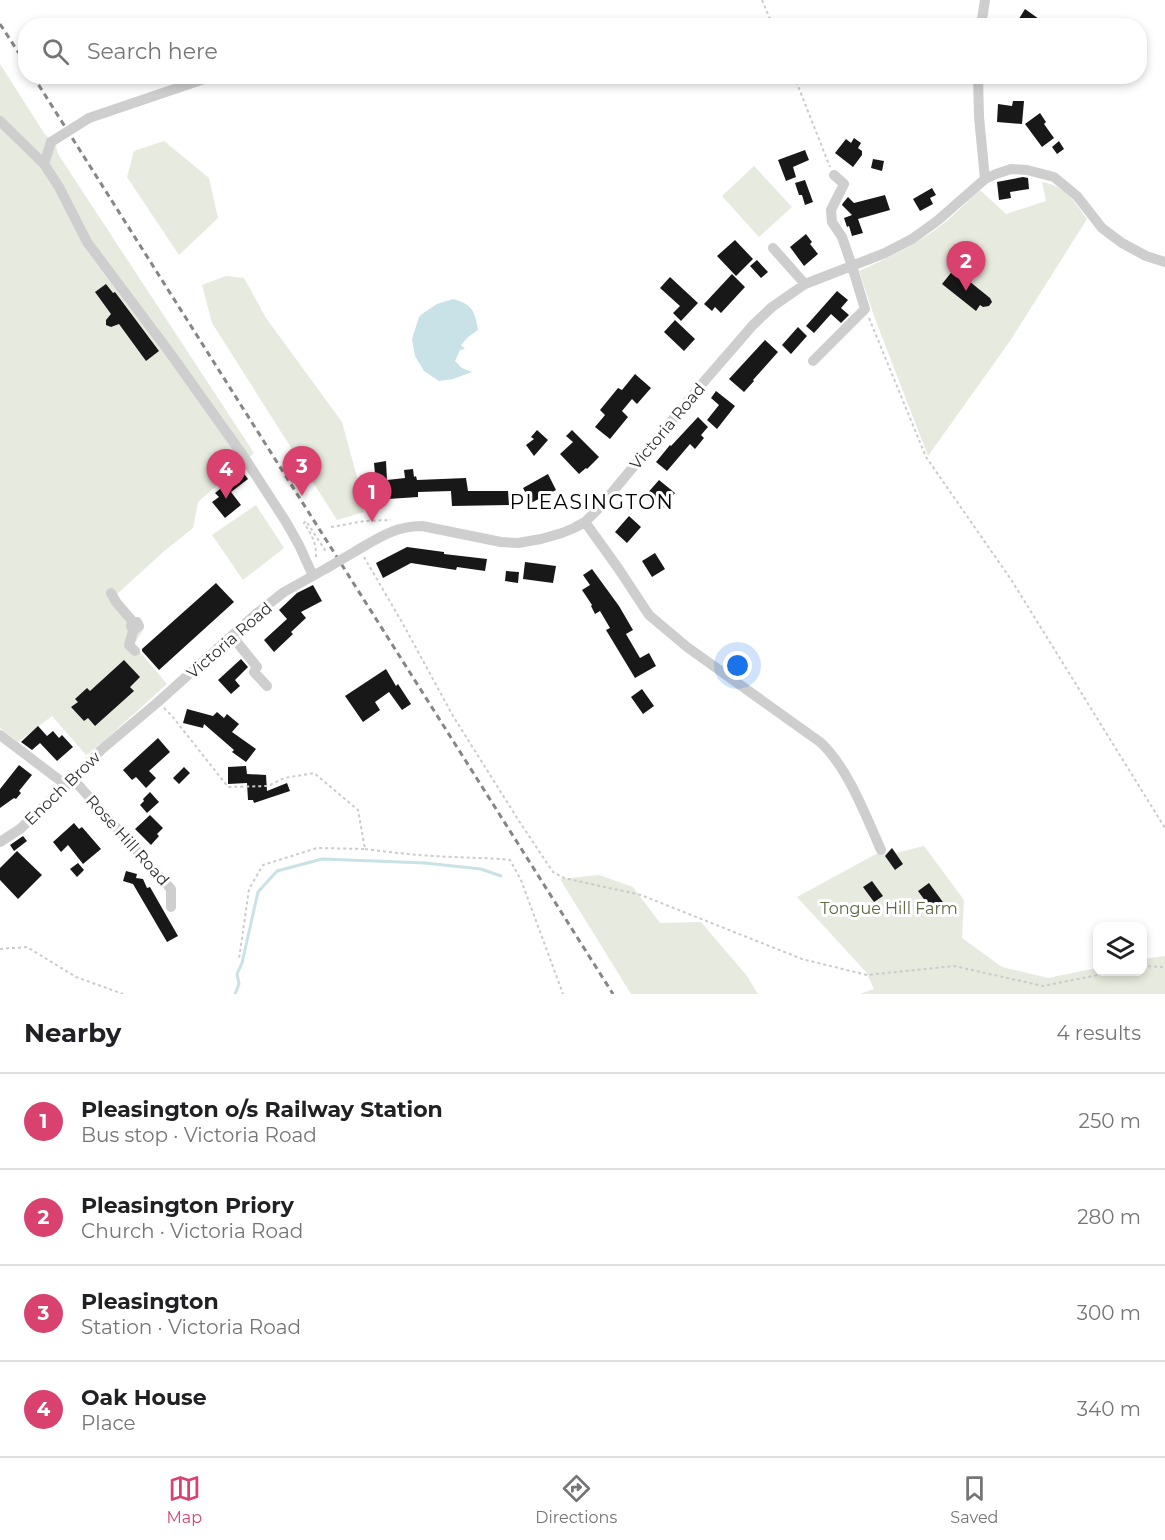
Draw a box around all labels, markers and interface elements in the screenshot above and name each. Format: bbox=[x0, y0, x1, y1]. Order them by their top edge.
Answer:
search box bbox=[18, 18, 1147, 84]
icon: search bbox=[39, 35, 72, 68]
text: Search here bbox=[87, 38, 218, 65]
pin: 2 bbox=[946, 242, 986, 291]
street label: Victoria Road bbox=[626, 379, 709, 473]
pin: 3 bbox=[282, 446, 322, 496]
pin: 4 bbox=[206, 450, 246, 499]
pin: 1 bbox=[352, 472, 392, 522]
district label: PLEASINGTON bbox=[510, 490, 674, 514]
street label: Victoria Road bbox=[183, 598, 276, 683]
your location bbox=[723, 651, 752, 680]
street label: Enoch Brow bbox=[21, 748, 104, 829]
street label: Rose Hill Road bbox=[82, 791, 173, 890]
park label: Tongue Hill Farm bbox=[820, 899, 958, 918]
map controls bbox=[1093, 922, 1147, 976]
button: layers bbox=[1093, 922, 1147, 976]
text: Nearby bbox=[24, 1017, 121, 1049]
text: 4 results bbox=[1056, 1021, 1141, 1045]
text: Pleasington o/s Railway Station bbox=[81, 1096, 443, 1123]
text: 1 bbox=[40, 1109, 47, 1133]
text: 250 m bbox=[1079, 1109, 1141, 1133]
text: Bus stop · Victoria Road bbox=[81, 1123, 317, 1147]
text: Pleasington Priory bbox=[81, 1192, 294, 1219]
text: 2 bbox=[38, 1205, 49, 1229]
text: 280 m bbox=[1077, 1205, 1141, 1229]
text: Church · Victoria Road bbox=[81, 1219, 303, 1243]
text: Pleasington bbox=[81, 1288, 219, 1315]
text: 3 bbox=[38, 1301, 49, 1325]
text: 300 m bbox=[1077, 1301, 1141, 1325]
text: Station · Victoria Road bbox=[81, 1315, 301, 1339]
text: Oak House bbox=[81, 1384, 207, 1411]
text: 4 bbox=[37, 1397, 50, 1421]
text: 340 m bbox=[1077, 1397, 1141, 1421]
text: Place bbox=[81, 1411, 136, 1435]
tab: Map bbox=[167, 1472, 202, 1527]
tab: Directions bbox=[535, 1472, 617, 1527]
tab: Saved bbox=[950, 1472, 998, 1527]

